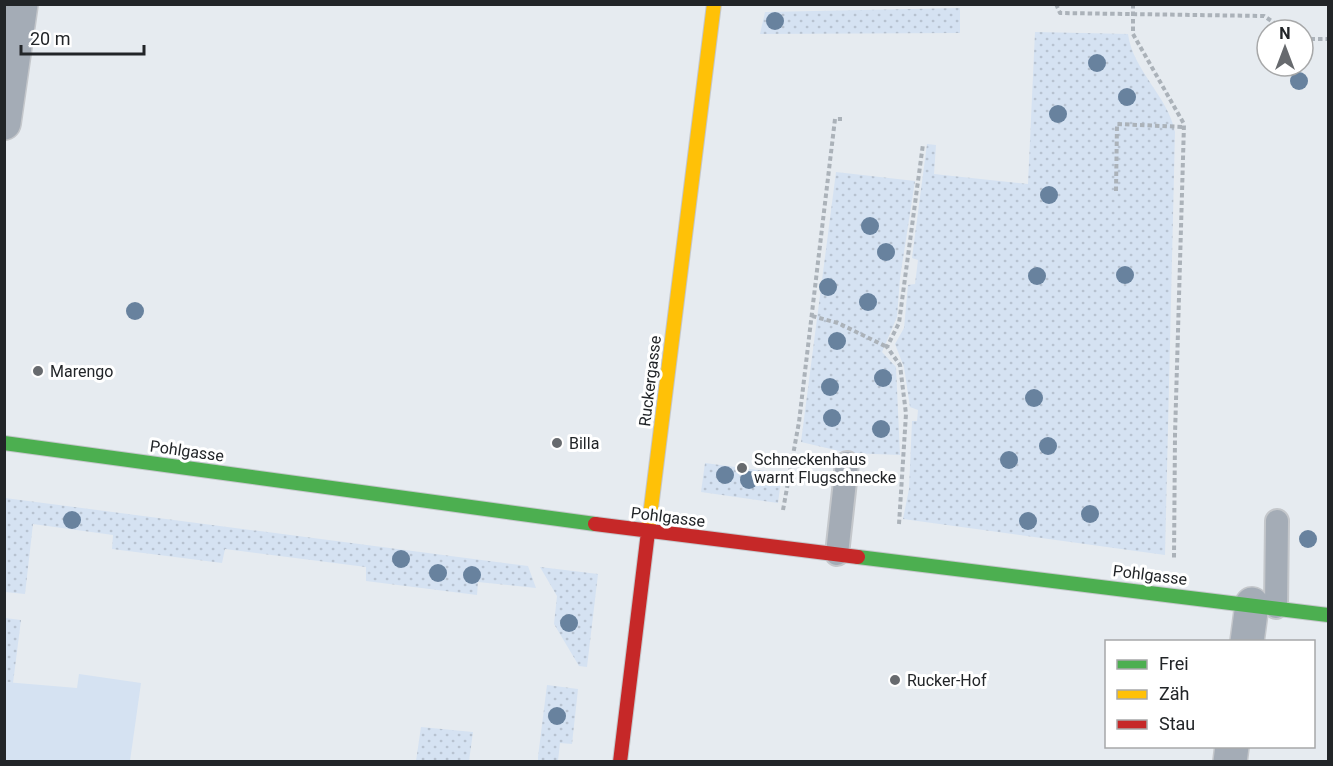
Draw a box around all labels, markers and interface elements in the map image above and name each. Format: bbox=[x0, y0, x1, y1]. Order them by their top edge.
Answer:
scale bar bbox=[21, 18, 144, 56]
north arrow bbox=[1255, 18, 1315, 78]
text: N bbox=[1279, 24, 1291, 43]
text: 20 m bbox=[30, 28, 70, 49]
street label: Ruckergasse bbox=[635, 334, 665, 428]
place label: Marengo bbox=[50, 362, 113, 381]
marker: Marengo bbox=[31, 364, 45, 378]
place label: Billa bbox=[569, 434, 599, 453]
street label: Pohlgasse bbox=[149, 436, 225, 466]
marker: Billa bbox=[550, 436, 564, 450]
place label: Schneckenhaus warnt Flugschnecke bbox=[754, 450, 896, 487]
marker: Schneckenhaus warnt Flugschnecke bbox=[735, 461, 749, 475]
street label: Pohlgasse bbox=[630, 503, 706, 531]
street label: Pohlgasse bbox=[1112, 561, 1188, 589]
legend bbox=[1105, 640, 1315, 748]
text: Frei bbox=[1159, 653, 1189, 674]
place label: Rucker-Hof bbox=[907, 671, 987, 690]
marker: Rucker-Hof bbox=[888, 673, 902, 687]
text: Zäh bbox=[1159, 683, 1190, 704]
text: Stau bbox=[1159, 713, 1195, 734]

